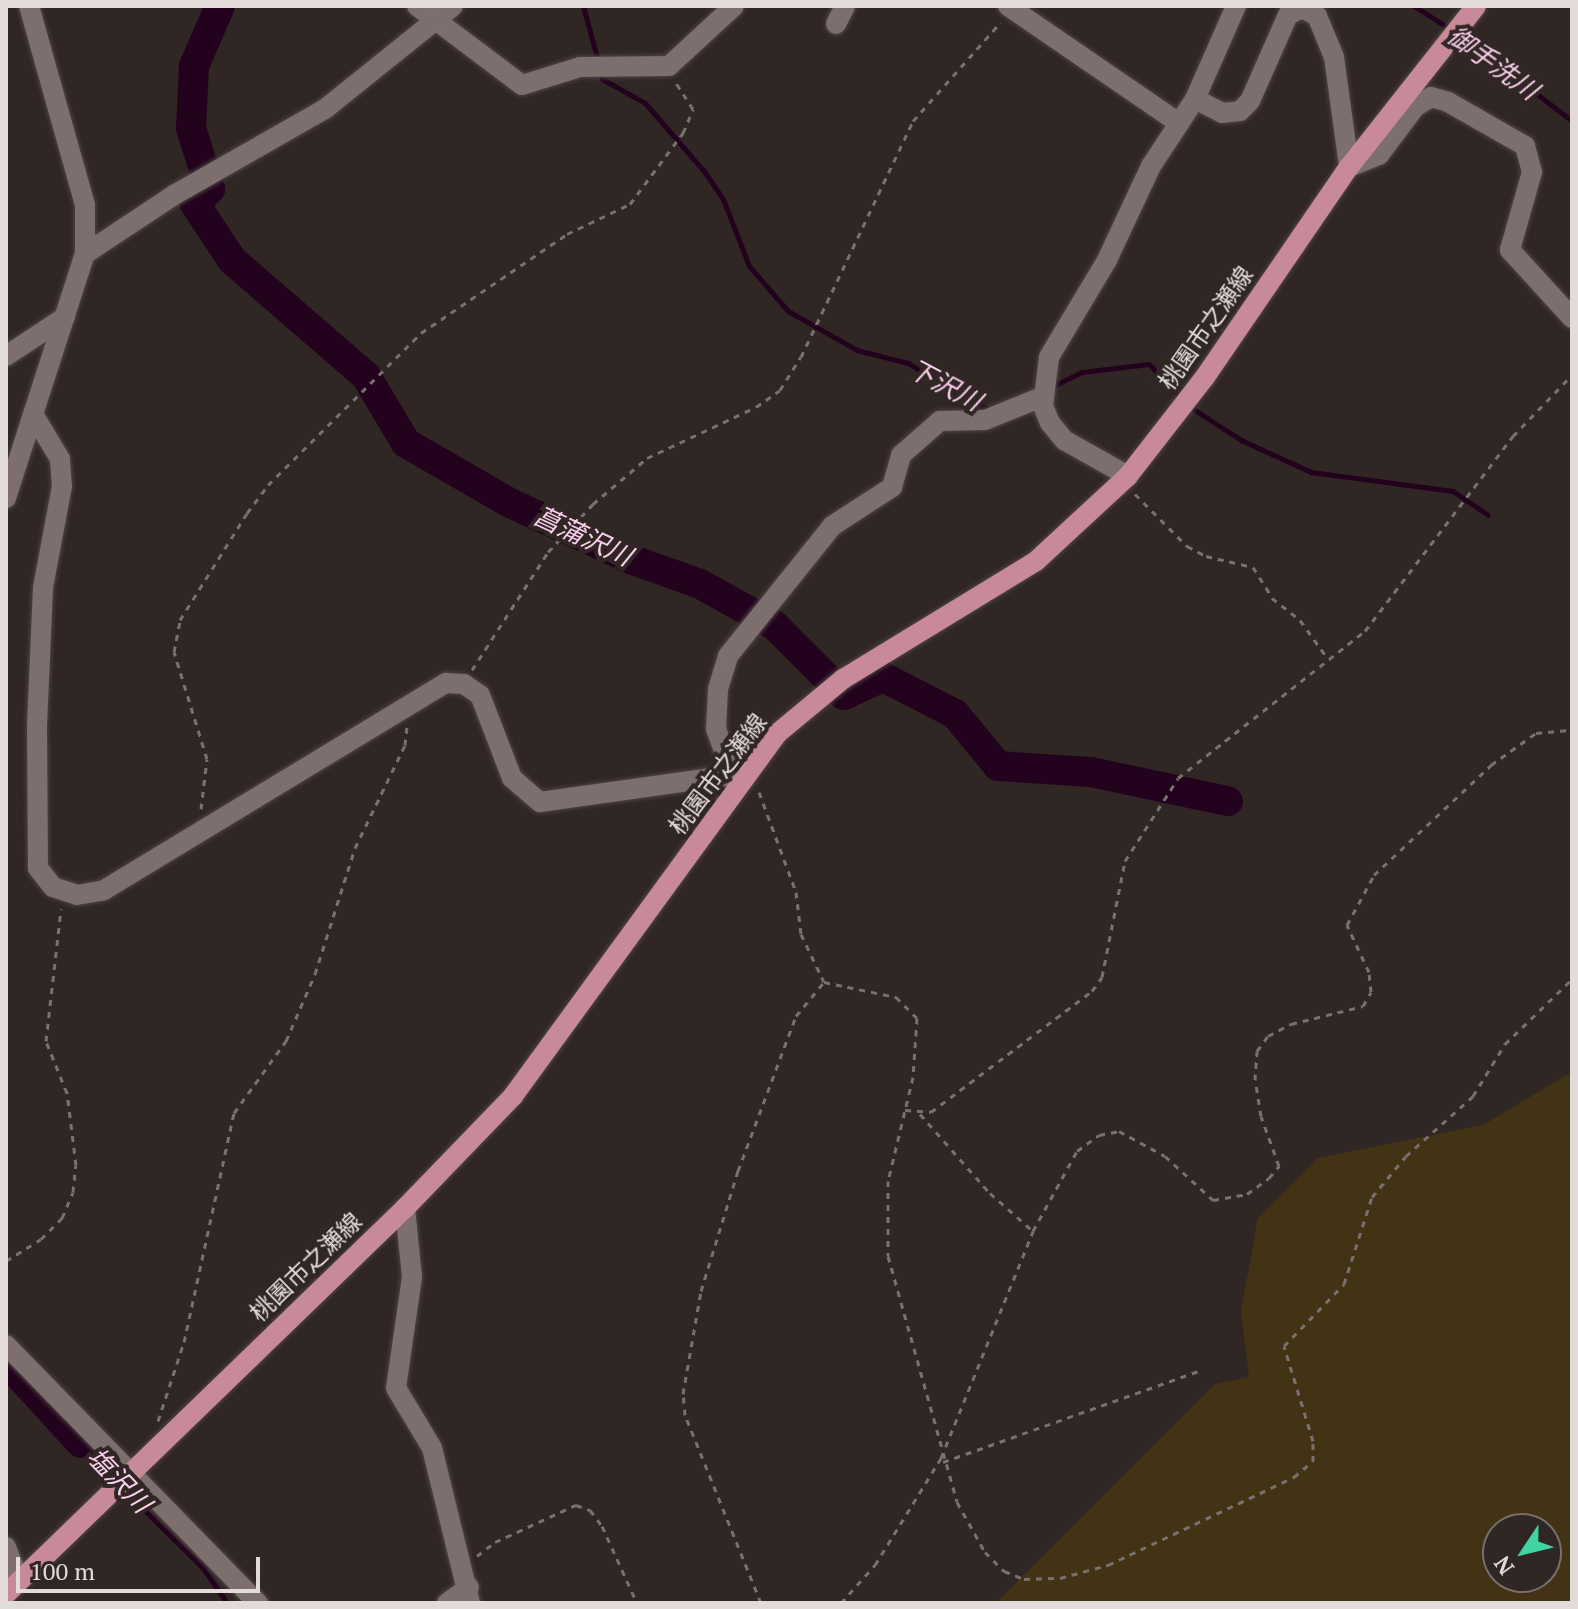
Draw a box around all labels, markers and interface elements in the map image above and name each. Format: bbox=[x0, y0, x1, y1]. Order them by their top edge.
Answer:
water label: 御手洗川 bbox=[1442, 20, 1544, 106]
street label: 桃園市之瀬線 bbox=[1153, 261, 1259, 395]
water label: 下沢川 bbox=[903, 353, 987, 417]
water label: 菖蒲沢川 bbox=[529, 500, 637, 572]
street label: 桃園市之瀬線 bbox=[663, 708, 773, 840]
street label: 桃園市之瀬線 bbox=[244, 1207, 368, 1327]
water label: 塩沢川 bbox=[81, 1441, 157, 1519]
north arrow bbox=[1482, 1513, 1562, 1593]
scale bar bbox=[20, 1541, 264, 1591]
text: N bbox=[1487, 1551, 1520, 1581]
text: 100 m bbox=[30, 1555, 95, 1587]

